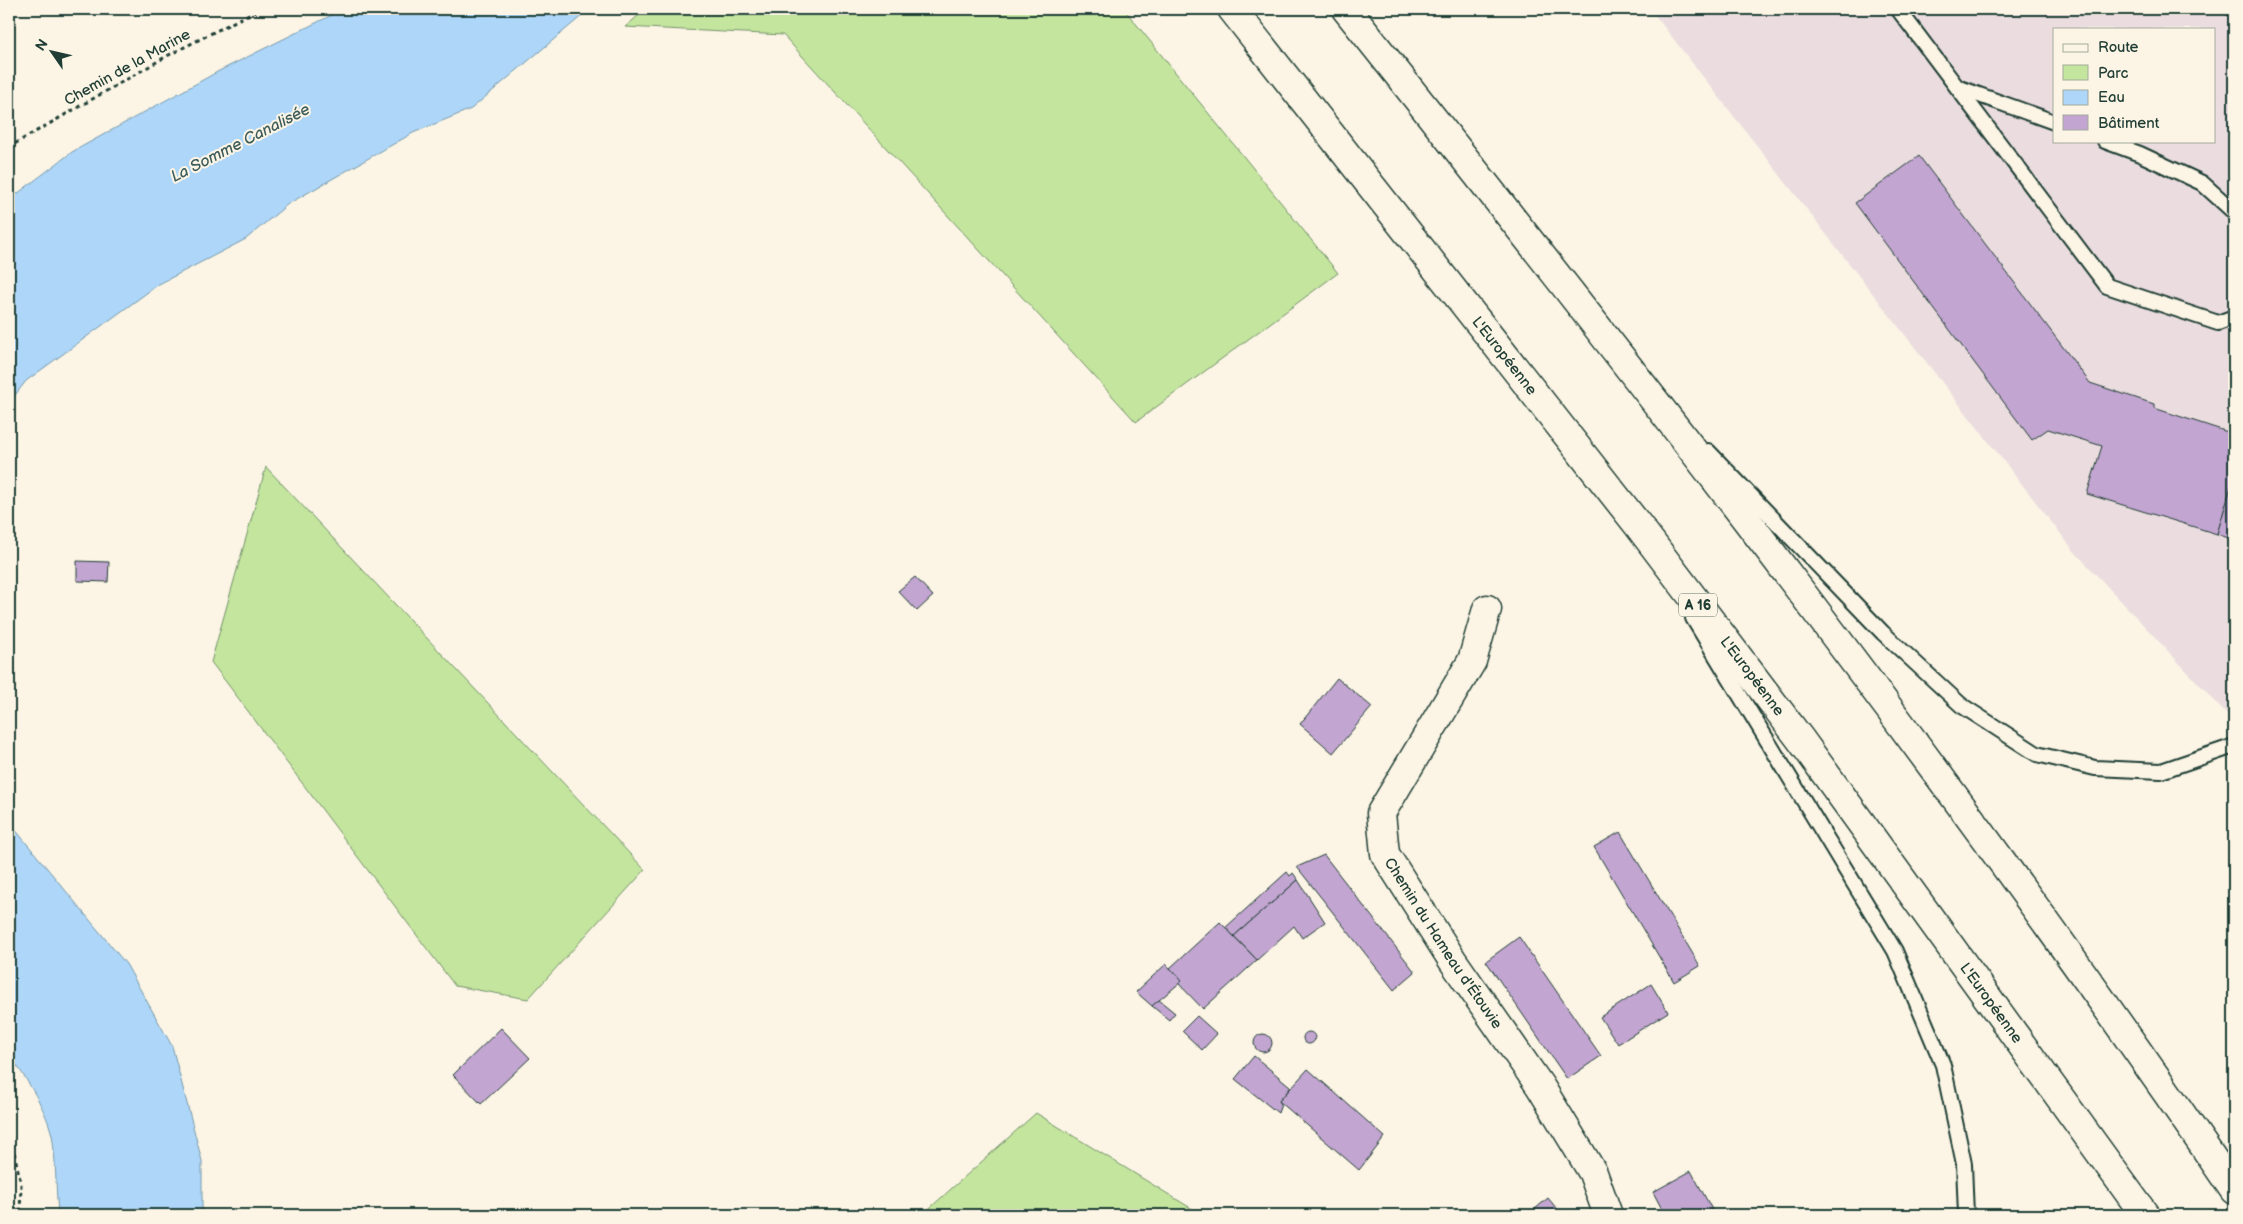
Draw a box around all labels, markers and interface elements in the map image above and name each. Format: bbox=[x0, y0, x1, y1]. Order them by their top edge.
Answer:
street label: Chemin de la Marine bbox=[61, 25, 194, 110]
north arrow bbox=[28, 28, 78, 78]
legend bbox=[2053, 28, 2216, 142]
text: N bbox=[32, 36, 52, 54]
text: Route bbox=[2098, 38, 2139, 57]
text: Parc bbox=[2098, 64, 2128, 83]
text: Eau bbox=[2098, 88, 2125, 107]
water label: La Somme Canalisée bbox=[168, 100, 313, 187]
text: Bâtiment bbox=[2098, 114, 2160, 133]
street label: L'Européenne bbox=[1468, 313, 1541, 399]
road number: A 16 bbox=[1679, 594, 1717, 616]
street label: L'Européenne bbox=[1716, 633, 1788, 720]
street label: Chemin du Hameau d'Étouvie bbox=[1380, 854, 1506, 1033]
street label: L'Européenne bbox=[1956, 959, 2027, 1047]

